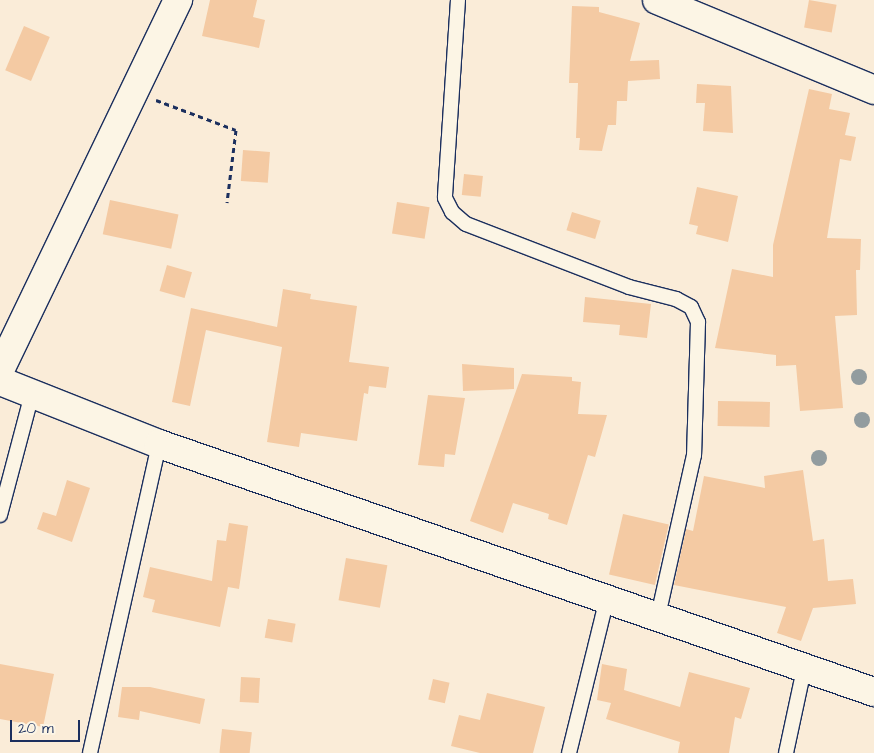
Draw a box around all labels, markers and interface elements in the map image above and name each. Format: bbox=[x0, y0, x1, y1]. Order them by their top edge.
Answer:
scale bar bbox=[12, 710, 82, 742]
text: 20 m bbox=[18, 718, 54, 739]

